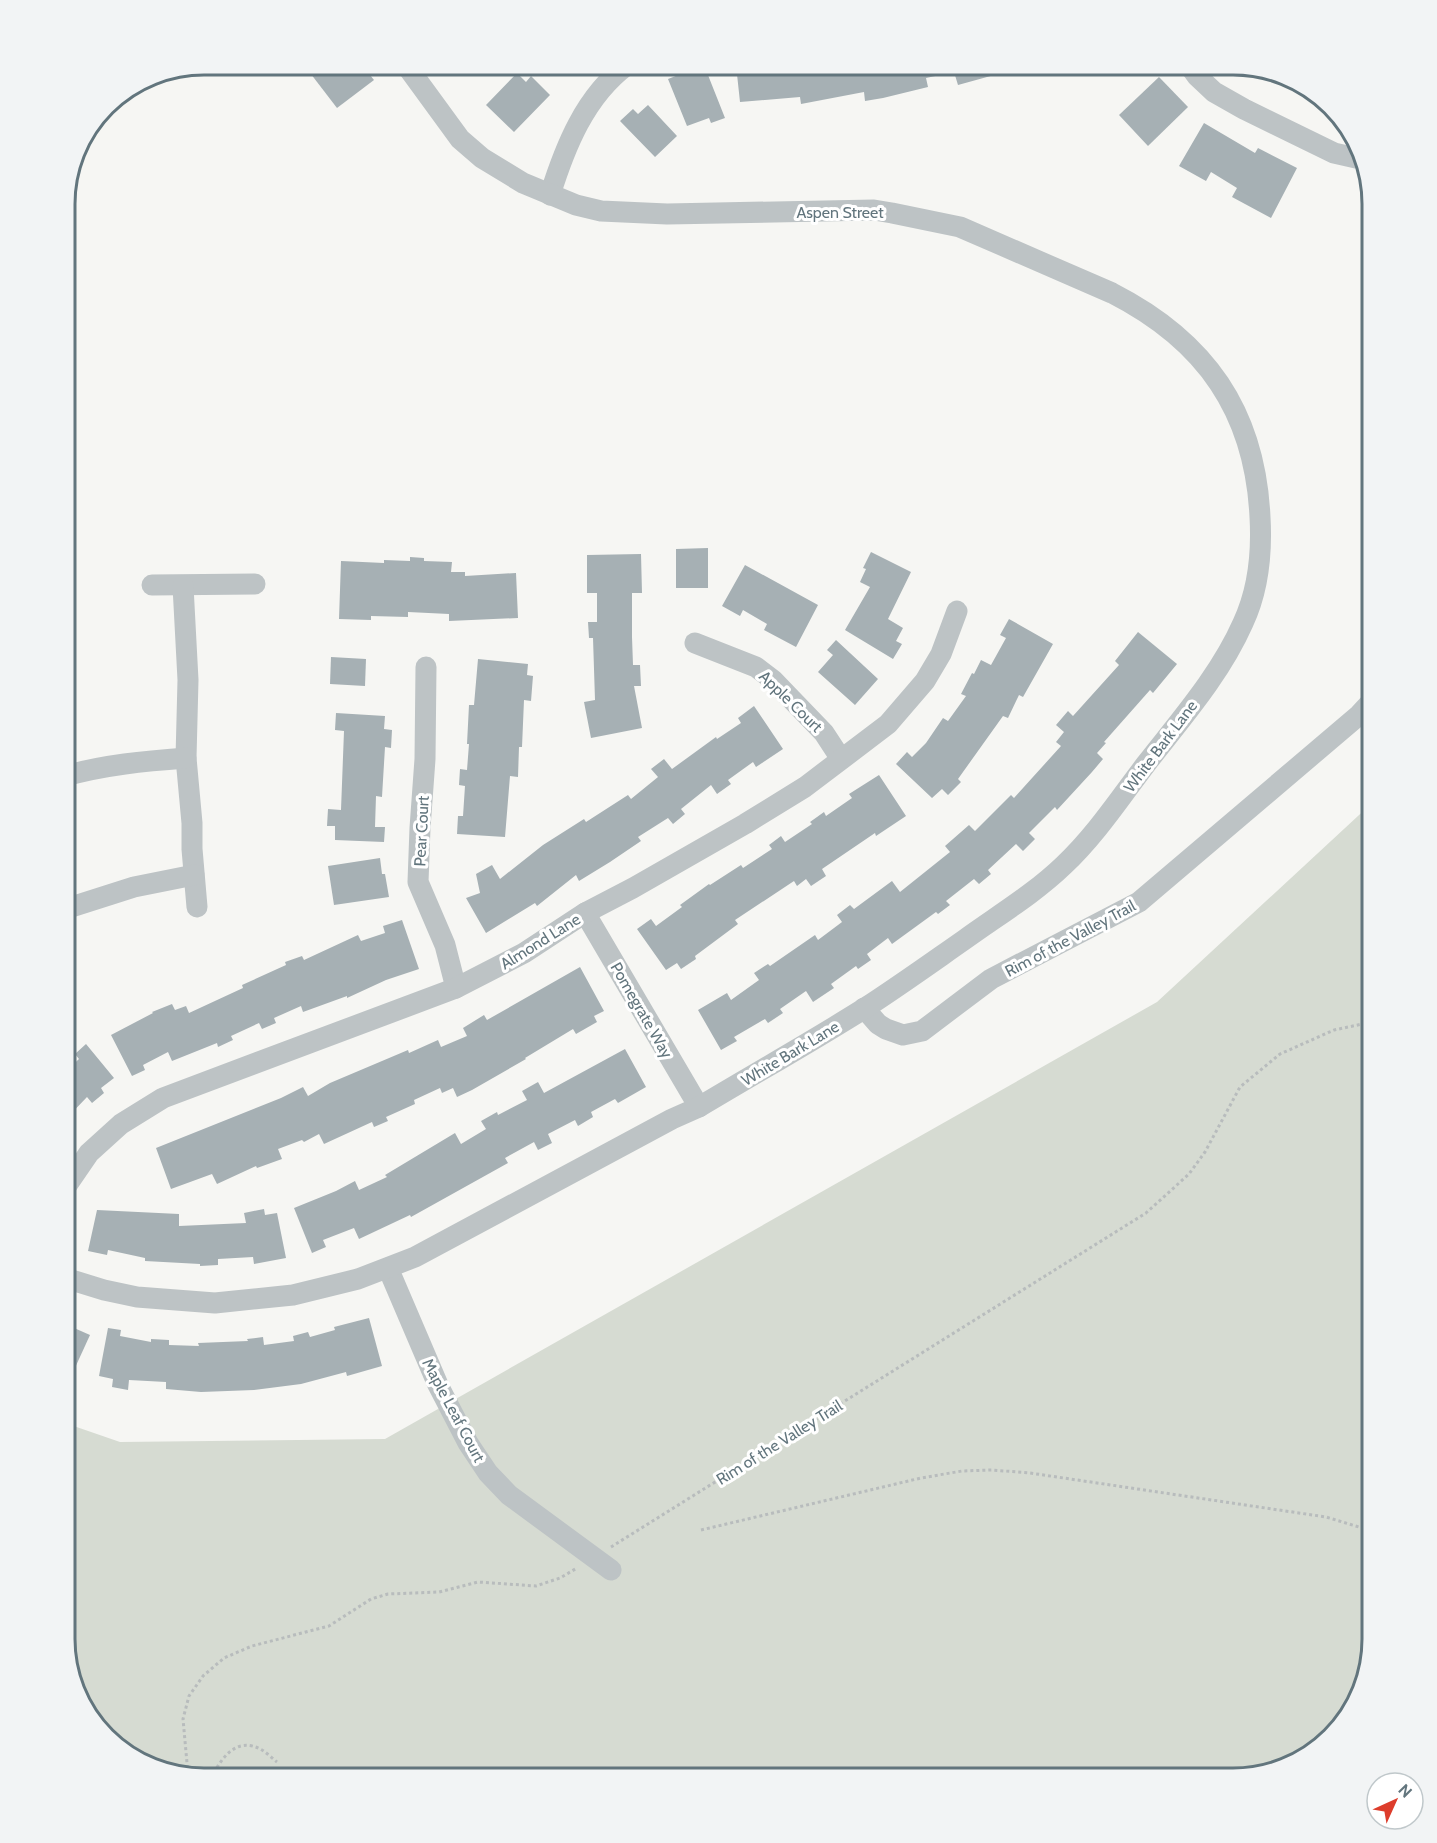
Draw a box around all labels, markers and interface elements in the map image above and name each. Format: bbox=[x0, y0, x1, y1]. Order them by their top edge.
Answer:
street label: Aspen Street bbox=[796, 203, 884, 222]
street label: Apple Court bbox=[755, 667, 827, 737]
street label: White Bark Lane bbox=[1120, 697, 1201, 796]
street label: Pear Court bbox=[410, 795, 433, 867]
street label: Rim of the Valley Trail bbox=[1002, 896, 1139, 981]
street label: Almond Lane bbox=[497, 909, 584, 973]
street label: Pomegrate Way bbox=[606, 959, 677, 1062]
street label: White Bark Lane bbox=[738, 1017, 842, 1090]
street label: Maple Leaf Court bbox=[418, 1355, 489, 1466]
street label: Rim of the Valley Trail bbox=[713, 1396, 846, 1489]
north arrow bbox=[1365, 1771, 1425, 1831]
text: N bbox=[1395, 1780, 1416, 1801]

